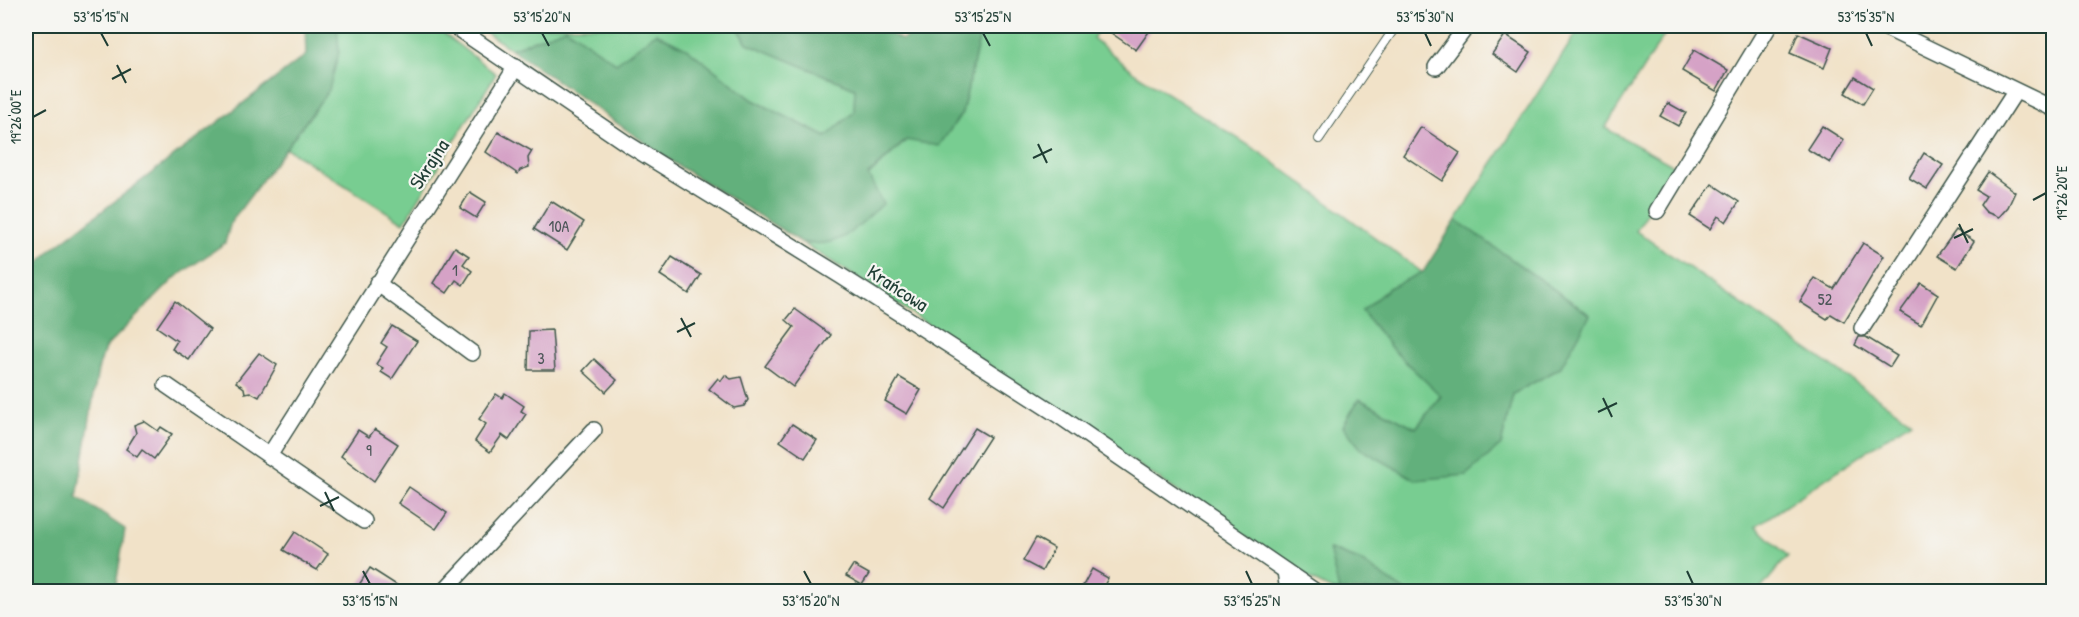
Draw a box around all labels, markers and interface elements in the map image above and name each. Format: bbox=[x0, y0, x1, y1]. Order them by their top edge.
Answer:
text: 53°15'15"N bbox=[73, 6, 129, 27]
text: 53°15'20"N bbox=[513, 6, 571, 27]
text: 53°15'25"N bbox=[955, 6, 1011, 27]
text: 53°15'30"N bbox=[1397, 6, 1453, 27]
text: 53°15'35"N bbox=[1838, 6, 1894, 27]
text: 19°26'00"E bbox=[5, 89, 26, 144]
street label: Skrajna bbox=[402, 133, 455, 194]
text: 19°26'20"E bbox=[2051, 165, 2072, 220]
house number: 10A bbox=[549, 215, 570, 237]
street label: Krańcowa bbox=[862, 258, 934, 317]
house number: 1 bbox=[452, 259, 458, 281]
house number: 52 bbox=[1818, 288, 1833, 310]
house number: 3 bbox=[537, 347, 545, 369]
house number: 9 bbox=[366, 439, 372, 461]
text: 53°15'15"N bbox=[342, 590, 398, 611]
text: 53°15'20"N bbox=[782, 590, 840, 611]
text: 53°15'25"N bbox=[1224, 590, 1280, 611]
text: 53°15'30"N bbox=[1665, 590, 1721, 611]

